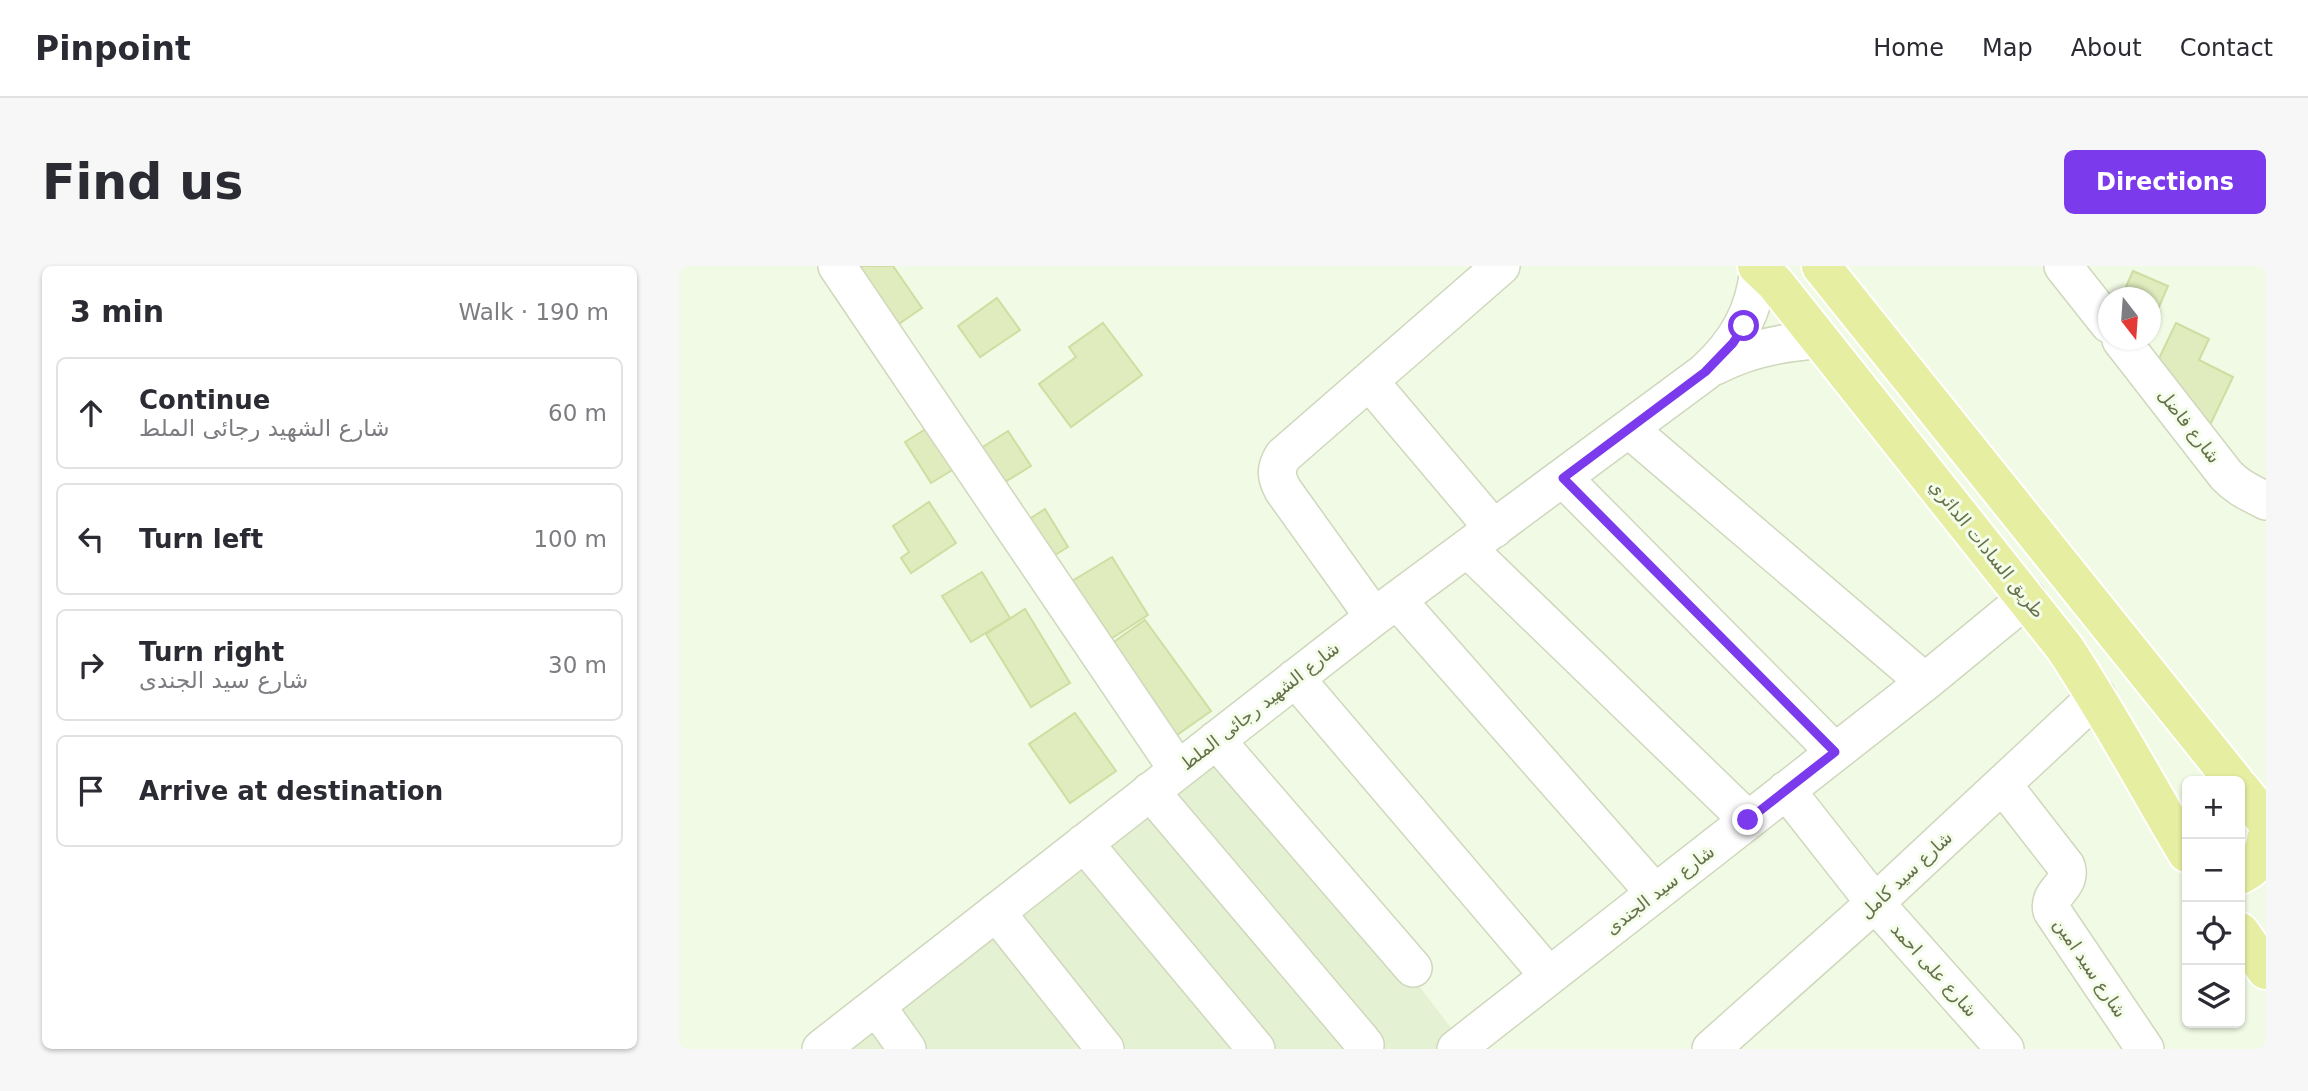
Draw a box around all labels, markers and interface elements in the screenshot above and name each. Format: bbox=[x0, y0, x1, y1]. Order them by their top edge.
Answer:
text: Pinpoint bbox=[35, 29, 191, 68]
text: Home bbox=[1873, 34, 1944, 62]
text: Map bbox=[1982, 34, 2033, 62]
text: About bbox=[2071, 34, 2142, 62]
text: Contact bbox=[2180, 34, 2273, 62]
button: Directions bbox=[2064, 150, 2266, 214]
text: Find us bbox=[42, 154, 243, 211]
north arrow bbox=[2098, 287, 2161, 350]
text: 3 min bbox=[70, 294, 164, 329]
text: Walk · 190 m bbox=[458, 299, 609, 325]
route start bbox=[1728, 310, 1759, 341]
street label: شارع فاضل bbox=[2153, 384, 2225, 468]
text: Continue bbox=[139, 385, 270, 415]
icon: ahead bbox=[72, 394, 110, 432]
text: 60 m bbox=[548, 400, 607, 426]
text: شارع الشهيد رجائى الملط bbox=[139, 415, 390, 441]
street label: طريق السادات الدائري bbox=[1924, 475, 2050, 623]
icon: left bbox=[72, 520, 110, 558]
text: Turn left bbox=[139, 524, 263, 554]
text: 100 m bbox=[533, 526, 607, 552]
text: Turn right bbox=[139, 637, 284, 667]
street label: شارع الشهيد رجائى الملط bbox=[1176, 637, 1344, 775]
icon: right bbox=[72, 646, 110, 684]
text: 30 m bbox=[548, 652, 607, 678]
text: شارع سيد الجندى bbox=[139, 667, 308, 693]
icon: arrive bbox=[72, 772, 110, 810]
text: Arrive at destination bbox=[139, 776, 443, 806]
map controls bbox=[2182, 776, 2245, 1028]
button: + bbox=[2182, 776, 2245, 839]
route end bbox=[1732, 804, 1763, 835]
street label: شارع سيد كامل bbox=[1855, 826, 1957, 924]
button: − bbox=[2182, 839, 2245, 902]
street label: شارع سيد الجندى bbox=[1601, 841, 1719, 939]
button: locate bbox=[2182, 902, 2245, 965]
street label: شارع سيد امين bbox=[2049, 914, 2131, 1022]
street label: شارع على احمد bbox=[1886, 918, 1982, 1022]
button: layers bbox=[2182, 965, 2245, 1028]

